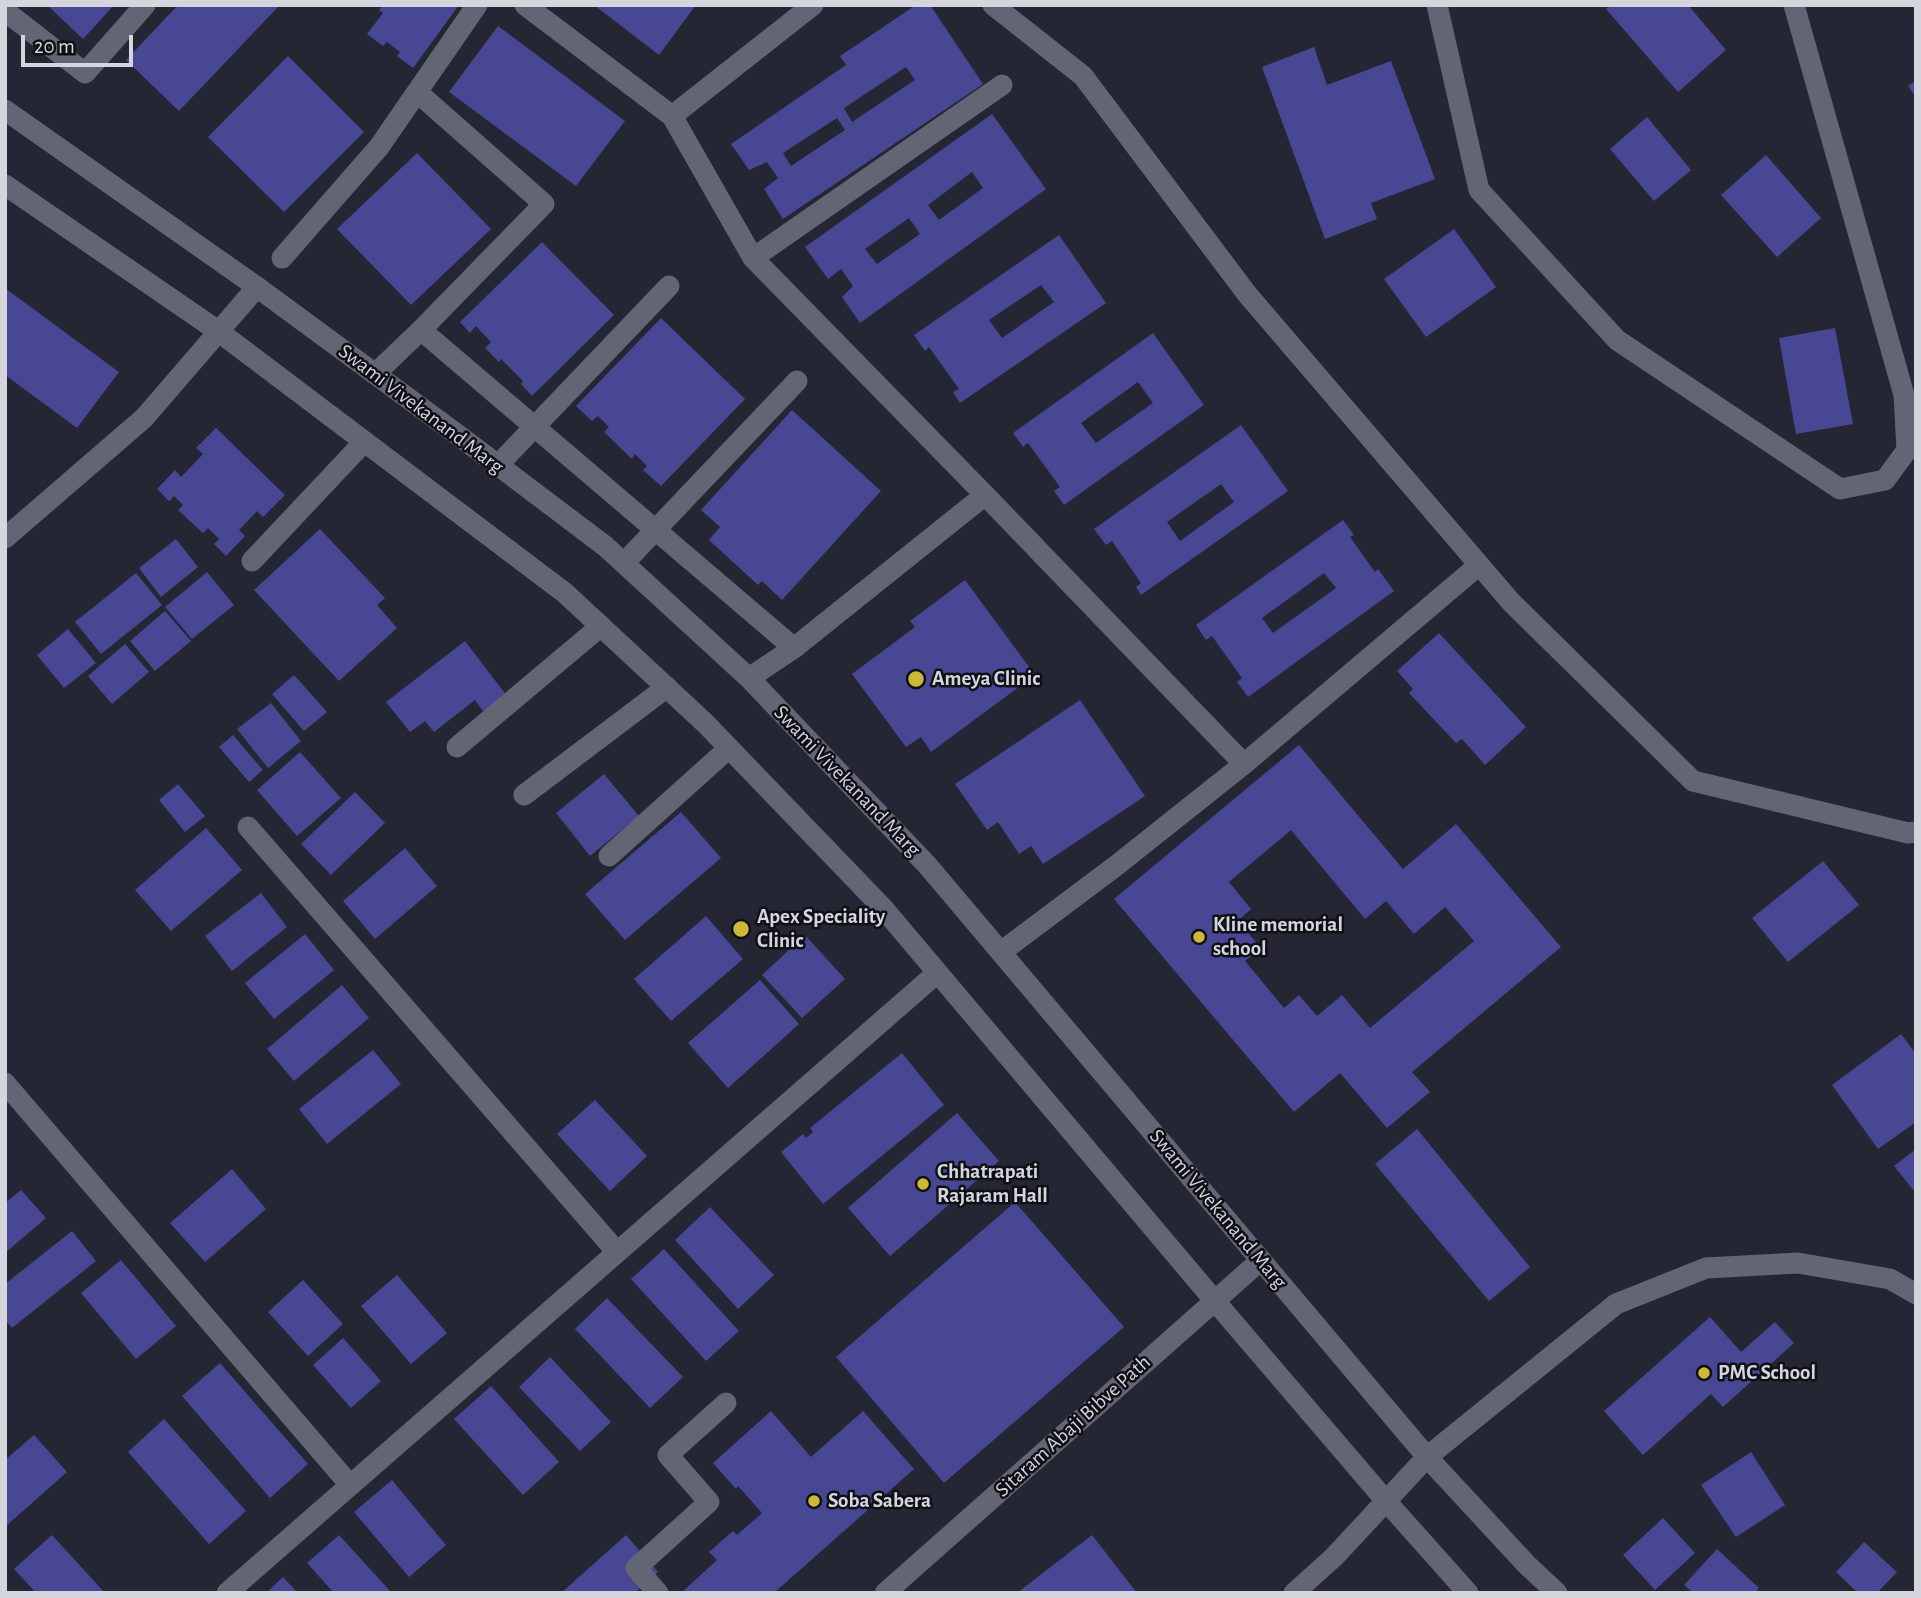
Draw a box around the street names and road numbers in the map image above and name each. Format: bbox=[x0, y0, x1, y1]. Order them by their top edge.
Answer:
street label: Swami Vivekanand Marg bbox=[333, 339, 509, 479]
street label: Swami Vivekanand Marg bbox=[768, 700, 926, 862]
street label: Swami Vivekanand Marg bbox=[1144, 1124, 1292, 1294]
street label: Sitaram Abaji Bibve Path bbox=[990, 1350, 1156, 1502]

